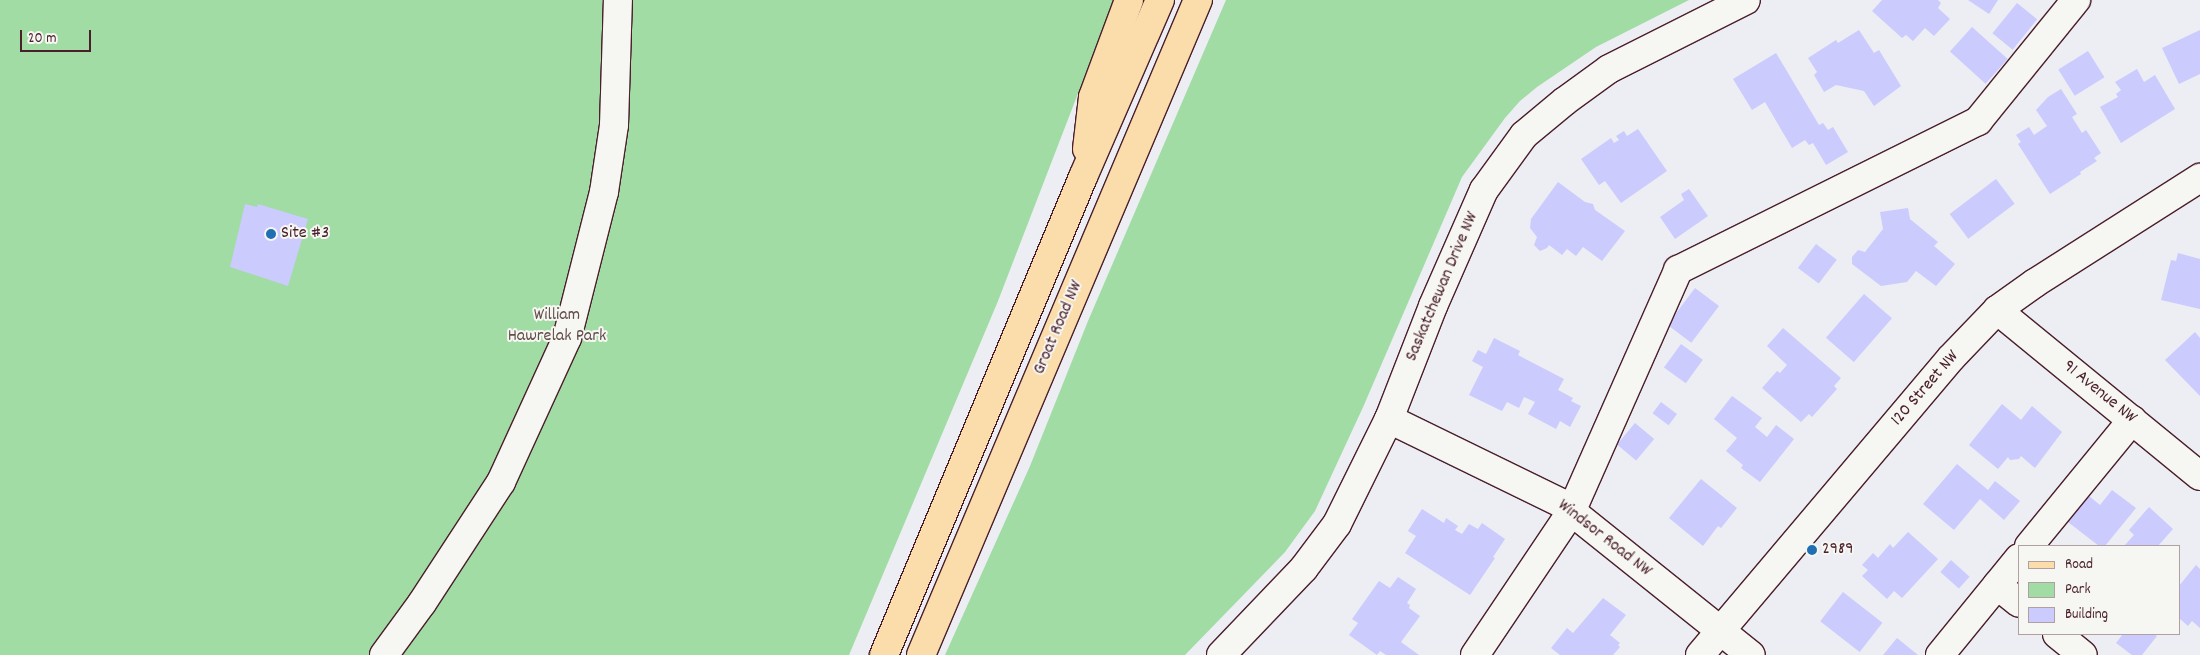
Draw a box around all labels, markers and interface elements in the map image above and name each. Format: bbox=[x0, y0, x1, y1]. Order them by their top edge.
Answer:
scale bar bbox=[22, 20, 94, 52]
text: 20 m bbox=[28, 28, 56, 50]
street label: Saskatchewan Drive NW bbox=[1402, 209, 1484, 365]
place label: Site #3 bbox=[281, 223, 329, 245]
marker: Site #3 bbox=[265, 228, 277, 240]
street label: Groat Road NW bbox=[1030, 278, 1088, 378]
park label: William Hawrelak Park bbox=[508, 306, 606, 348]
street label: 120 Street NW bbox=[1887, 347, 1965, 431]
street label: 91 Avenue NW bbox=[2058, 357, 2140, 429]
street label: Windsor Road NW bbox=[1553, 495, 1655, 583]
place label: 2989 bbox=[1822, 539, 1854, 561]
marker: 2989 bbox=[1806, 544, 1818, 556]
legend bbox=[2018, 545, 2180, 635]
text: Road bbox=[2065, 554, 2093, 576]
text: Park bbox=[2065, 579, 2091, 601]
text: Building bbox=[2065, 604, 2108, 626]

